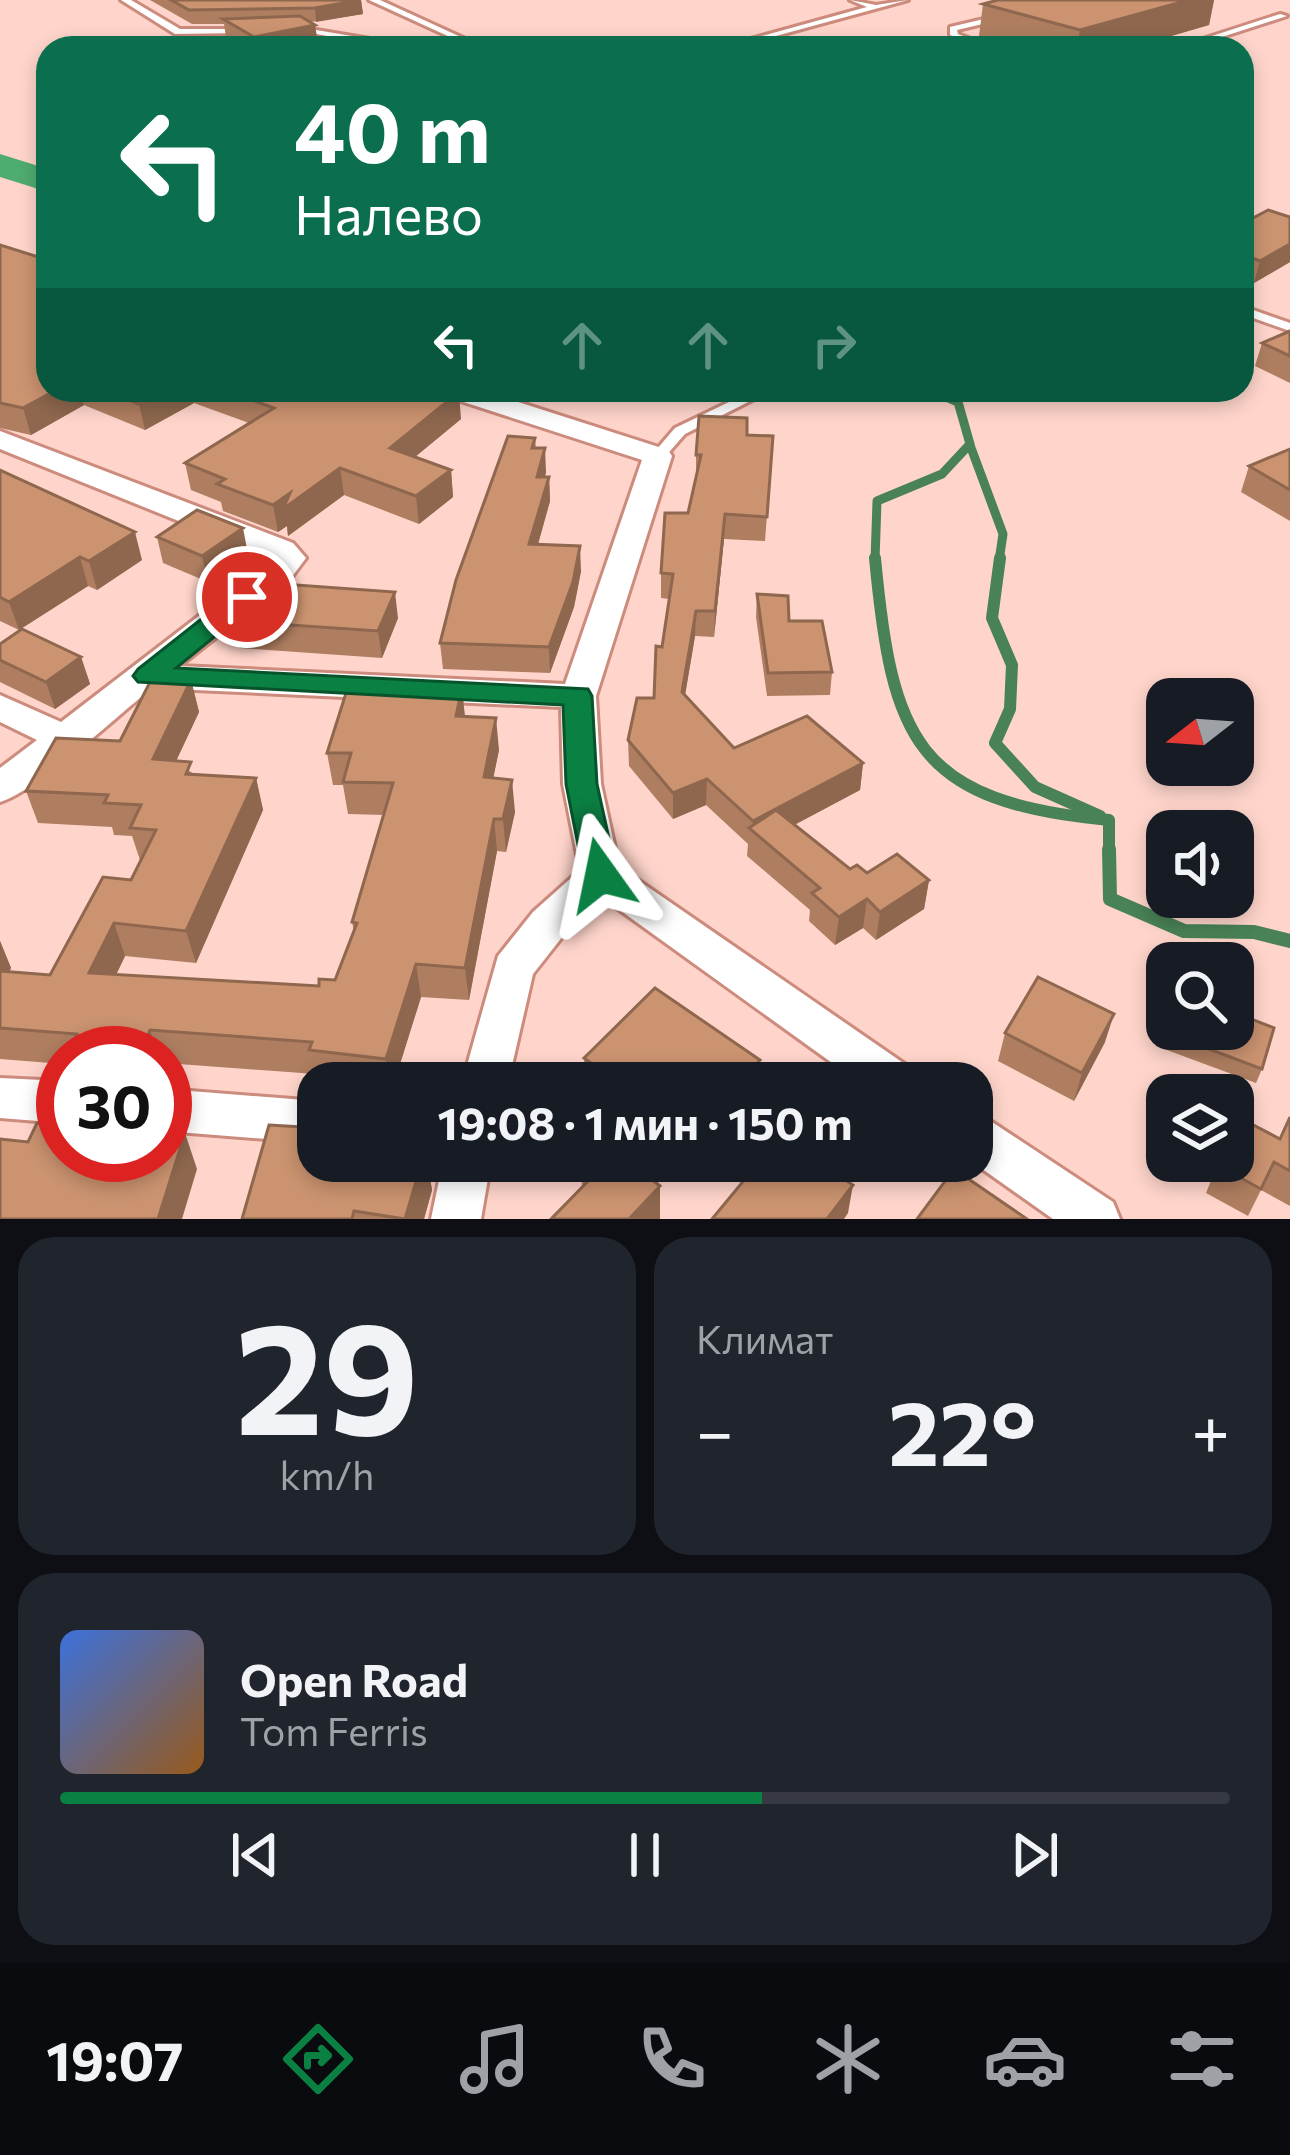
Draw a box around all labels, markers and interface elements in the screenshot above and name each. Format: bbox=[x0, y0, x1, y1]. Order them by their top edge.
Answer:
text: 40 m bbox=[294, 78, 491, 180]
icon: left bbox=[96, 84, 252, 240]
text: Налево bbox=[294, 180, 483, 246]
icon: left bbox=[423, 312, 489, 378]
icon: ahead bbox=[549, 312, 615, 378]
icon: ahead bbox=[675, 312, 741, 378]
icon: right bbox=[801, 312, 867, 378]
pin bbox=[196, 546, 298, 648]
icon: arrive bbox=[214, 564, 280, 630]
north arrow bbox=[1146, 678, 1254, 786]
map controls bbox=[1146, 678, 1254, 1182]
button: sound bbox=[1146, 810, 1254, 918]
position arrow bbox=[538, 812, 664, 938]
button: search bbox=[1146, 942, 1254, 1050]
speed limit sign: 30 bbox=[36, 1026, 192, 1182]
button: layers bbox=[1146, 1074, 1254, 1182]
text: 19:08 · 1 мин · 150 m bbox=[438, 1094, 852, 1149]
text: 29 bbox=[235, 1276, 419, 1467]
text: Климат bbox=[696, 1314, 833, 1362]
text: 22° bbox=[888, 1374, 1036, 1485]
text: − bbox=[696, 1389, 734, 1470]
text: + bbox=[1191, 1389, 1230, 1470]
text: km/h bbox=[280, 1450, 374, 1498]
text: Open Road bbox=[240, 1651, 468, 1706]
text: Tom Ferris bbox=[240, 1706, 428, 1754]
icon: previous bbox=[222, 1822, 288, 1888]
icon: pause bbox=[612, 1822, 678, 1888]
icon: next bbox=[1002, 1822, 1068, 1888]
icon: directions bbox=[276, 2017, 360, 2101]
icon: music bbox=[453, 2017, 537, 2101]
icon: phone bbox=[630, 2017, 714, 2101]
icon: climate bbox=[806, 2017, 890, 2101]
icon: car bbox=[983, 2017, 1067, 2101]
icon: filters bbox=[1160, 2017, 1244, 2101]
text: 19:07 bbox=[46, 2026, 183, 2092]

